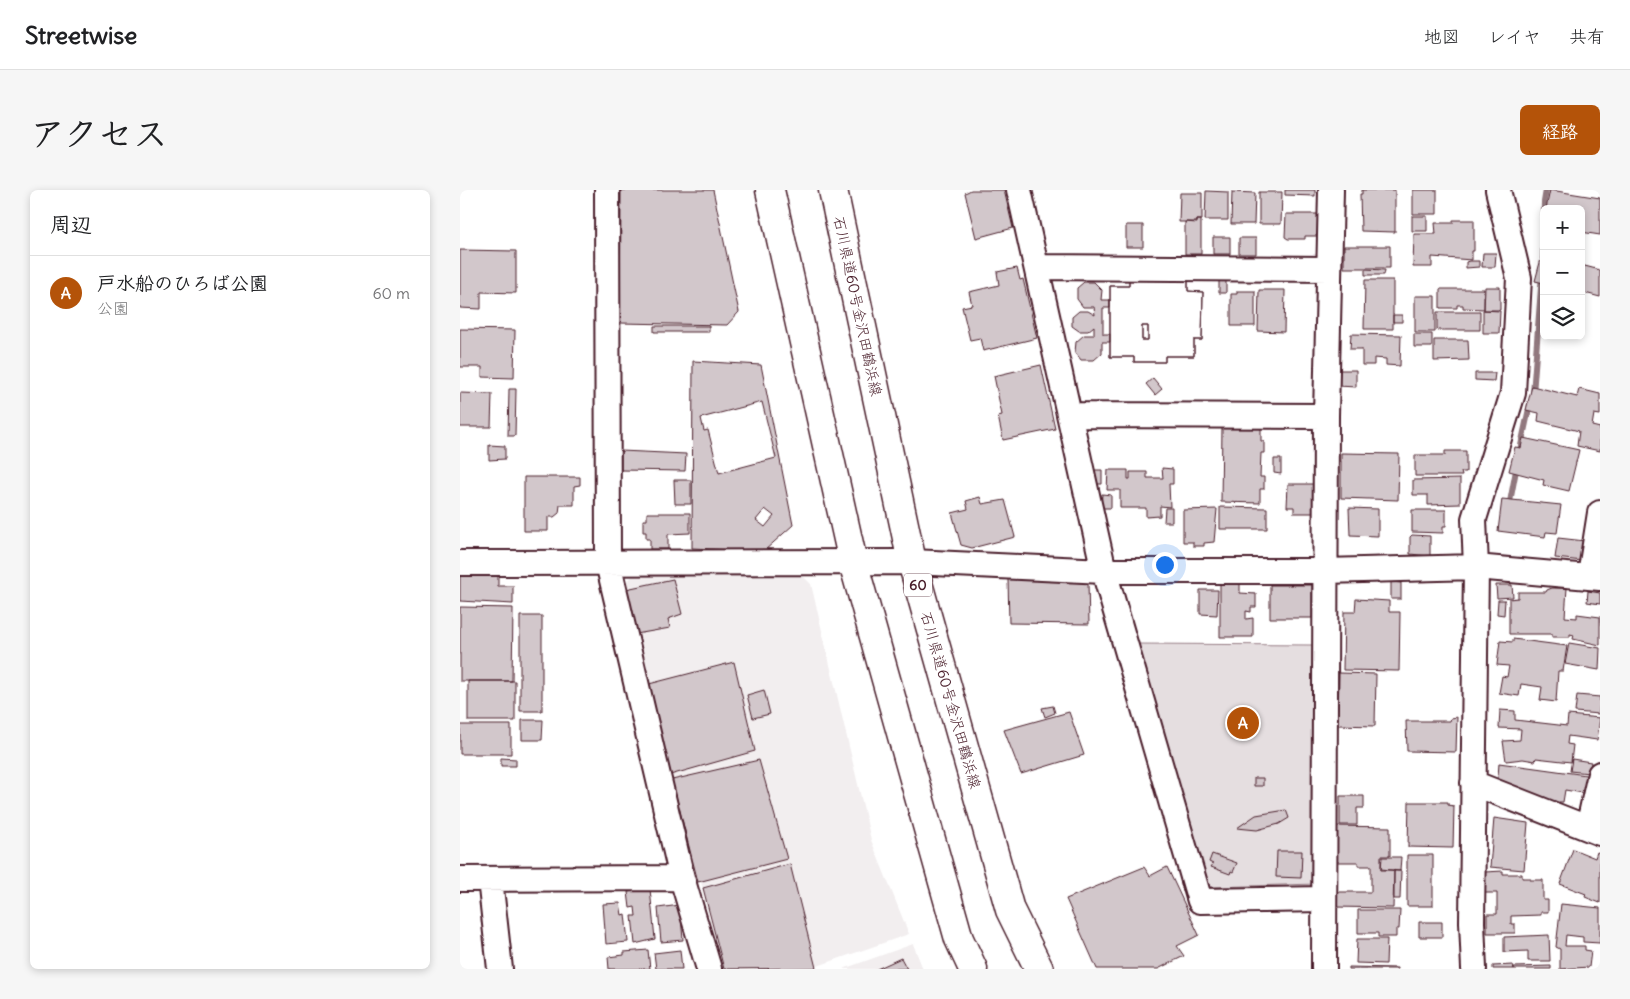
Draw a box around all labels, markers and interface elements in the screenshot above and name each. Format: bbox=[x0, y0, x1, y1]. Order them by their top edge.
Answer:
text: Streetwise bbox=[25, 20, 137, 50]
text: 地図 bbox=[1424, 25, 1460, 48]
text: レイヤ bbox=[1488, 25, 1541, 48]
text: 共有 bbox=[1569, 25, 1605, 48]
button: 経路 bbox=[1520, 105, 1600, 155]
text: アクセス bbox=[30, 111, 168, 155]
map controls bbox=[1540, 205, 1585, 340]
button: + bbox=[1540, 205, 1585, 250]
text: 周辺 bbox=[50, 211, 92, 238]
street label: 石川県道60号金沢田鶴浜線 bbox=[830, 214, 886, 398]
button: − bbox=[1540, 250, 1585, 295]
text: 戸水船のひろば公園 bbox=[97, 271, 268, 295]
text: A bbox=[61, 283, 71, 303]
text: 60 m bbox=[372, 283, 410, 303]
button: layers bbox=[1540, 295, 1585, 340]
text: 公園 bbox=[97, 298, 129, 318]
your location bbox=[1152, 552, 1178, 578]
road number: 60 bbox=[904, 574, 932, 596]
street label: 石川県道60号金沢田鶴浜線 bbox=[917, 609, 985, 791]
pin: A bbox=[1227, 704, 1259, 742]

